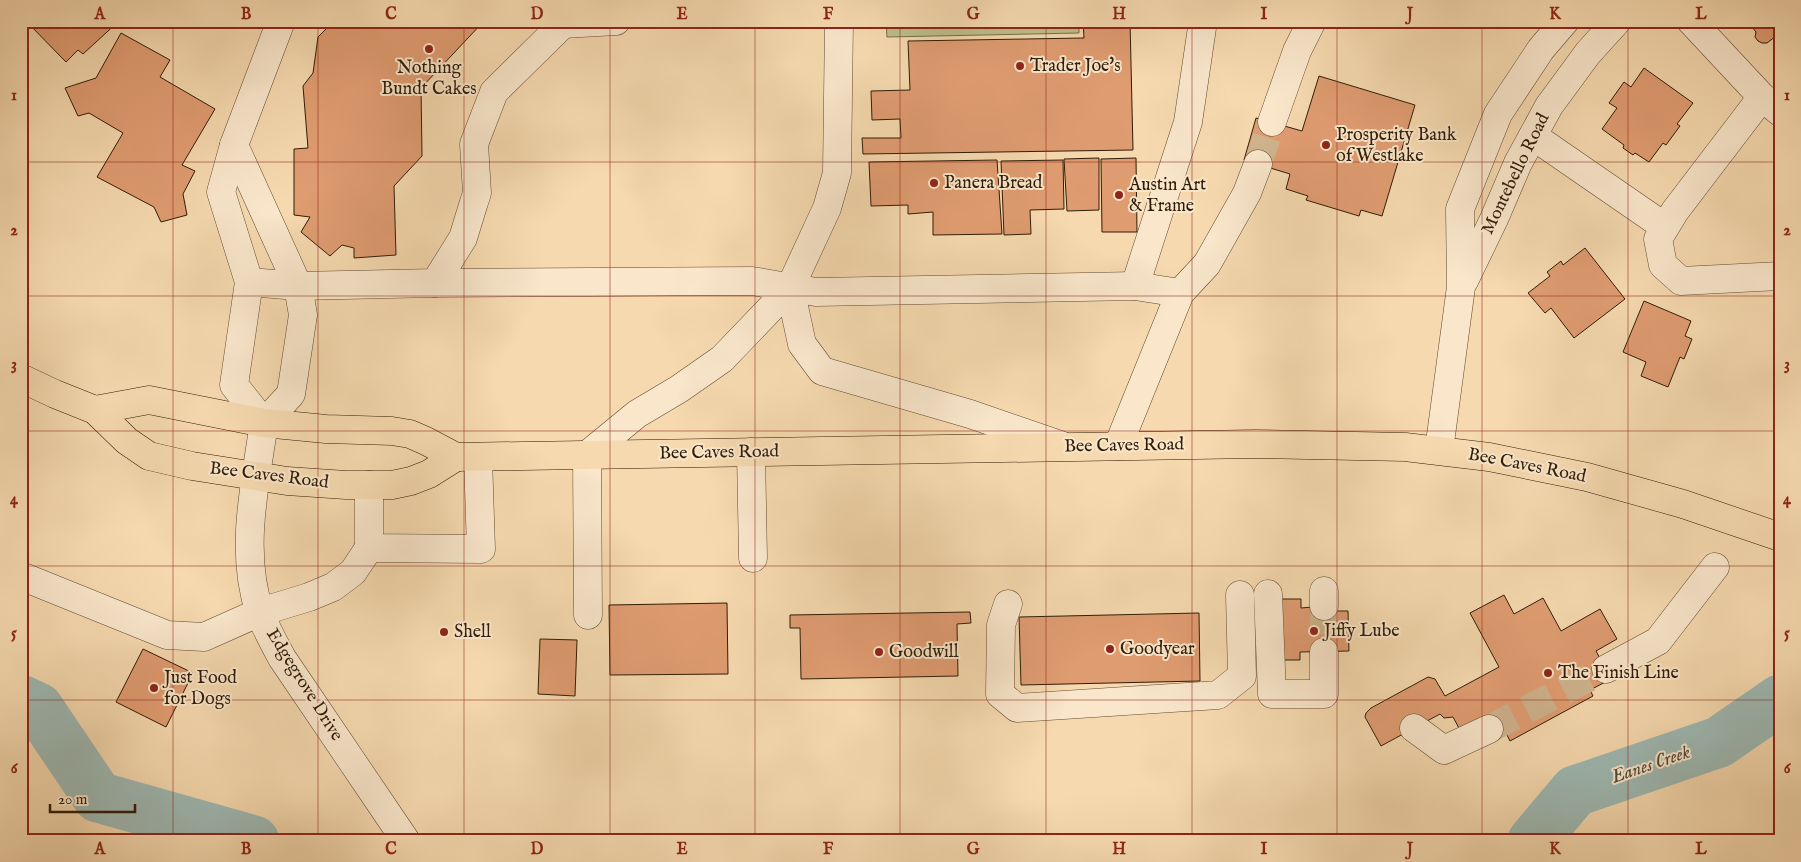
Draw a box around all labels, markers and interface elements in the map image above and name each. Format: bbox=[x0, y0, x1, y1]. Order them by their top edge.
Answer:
text: A bbox=[94, 5, 107, 25]
text: B bbox=[241, 5, 252, 25]
text: C bbox=[385, 5, 397, 25]
text: D bbox=[531, 5, 544, 25]
text: E bbox=[676, 5, 688, 25]
text: F bbox=[823, 5, 834, 25]
text: G bbox=[967, 5, 980, 25]
text: H bbox=[1112, 5, 1126, 25]
text: I bbox=[1261, 5, 1268, 25]
text: J bbox=[1405, 5, 1414, 25]
text: K bbox=[1549, 5, 1562, 25]
text: L bbox=[1695, 5, 1707, 25]
marker: Nothing Bundt Cakes bbox=[423, 43, 435, 55]
place label: Trader Joe's bbox=[1030, 55, 1121, 78]
place label: Nothing Bundt Cakes bbox=[381, 57, 477, 101]
marker: Trader Joe's bbox=[1014, 60, 1026, 72]
text: 1 bbox=[11, 86, 17, 106]
text: 1 bbox=[1784, 86, 1790, 106]
street label: Montebello Road bbox=[1477, 109, 1556, 239]
place label: Prosperity Bank of Westlake bbox=[1336, 124, 1457, 168]
marker: Prosperity Bank of Westlake bbox=[1320, 139, 1332, 151]
place label: Panera Bread bbox=[944, 172, 1043, 195]
place label: Austin Art & Frame bbox=[1128, 174, 1206, 218]
marker: Panera Bread bbox=[928, 177, 940, 189]
marker: Austin Art & Frame bbox=[1113, 189, 1125, 201]
text: 2 bbox=[10, 221, 18, 241]
text: 2 bbox=[1783, 221, 1791, 241]
text: 3 bbox=[11, 355, 17, 375]
text: 3 bbox=[1784, 355, 1790, 375]
street label: Bee Caves Road bbox=[1064, 433, 1185, 459]
street label: Bee Caves Road bbox=[659, 440, 780, 466]
street label: Bee Caves Road bbox=[1466, 443, 1588, 489]
street label: Bee Caves Road bbox=[208, 457, 330, 495]
text: 4 bbox=[10, 490, 19, 510]
text: 4 bbox=[1783, 490, 1792, 510]
place label: Jiffy Lube bbox=[1322, 620, 1400, 643]
place label: Shell bbox=[454, 621, 491, 644]
text: 5 bbox=[11, 624, 17, 644]
text: 5 bbox=[1784, 624, 1790, 644]
street label: Edgegrove Drive bbox=[260, 625, 348, 745]
marker: Jiffy Lube bbox=[1308, 625, 1320, 637]
marker: Shell bbox=[438, 626, 450, 638]
place label: Goodyear bbox=[1120, 638, 1195, 661]
place label: Goodwill bbox=[889, 641, 959, 664]
marker: Goodyear bbox=[1104, 643, 1116, 655]
marker: Goodwill bbox=[873, 646, 885, 658]
place label: The Finish Line bbox=[1558, 662, 1679, 685]
place label: Just Food for Dogs bbox=[162, 667, 237, 711]
marker: The Finish Line bbox=[1542, 667, 1554, 679]
marker: Just Food for Dogs bbox=[148, 682, 160, 694]
water label: Eanes Creek bbox=[1608, 740, 1694, 790]
text: 6 bbox=[11, 759, 19, 779]
text: 6 bbox=[1784, 759, 1792, 779]
scale bar bbox=[50, 782, 135, 814]
text: 20 m bbox=[58, 790, 88, 809]
text: A bbox=[94, 840, 107, 860]
text: B bbox=[241, 840, 252, 860]
text: C bbox=[385, 840, 397, 860]
text: D bbox=[531, 840, 544, 860]
text: E bbox=[676, 840, 688, 860]
text: F bbox=[823, 840, 834, 860]
text: G bbox=[967, 840, 980, 860]
text: H bbox=[1112, 840, 1126, 860]
text: I bbox=[1261, 840, 1268, 860]
text: J bbox=[1405, 840, 1414, 860]
text: K bbox=[1549, 840, 1562, 860]
text: L bbox=[1695, 840, 1707, 860]

